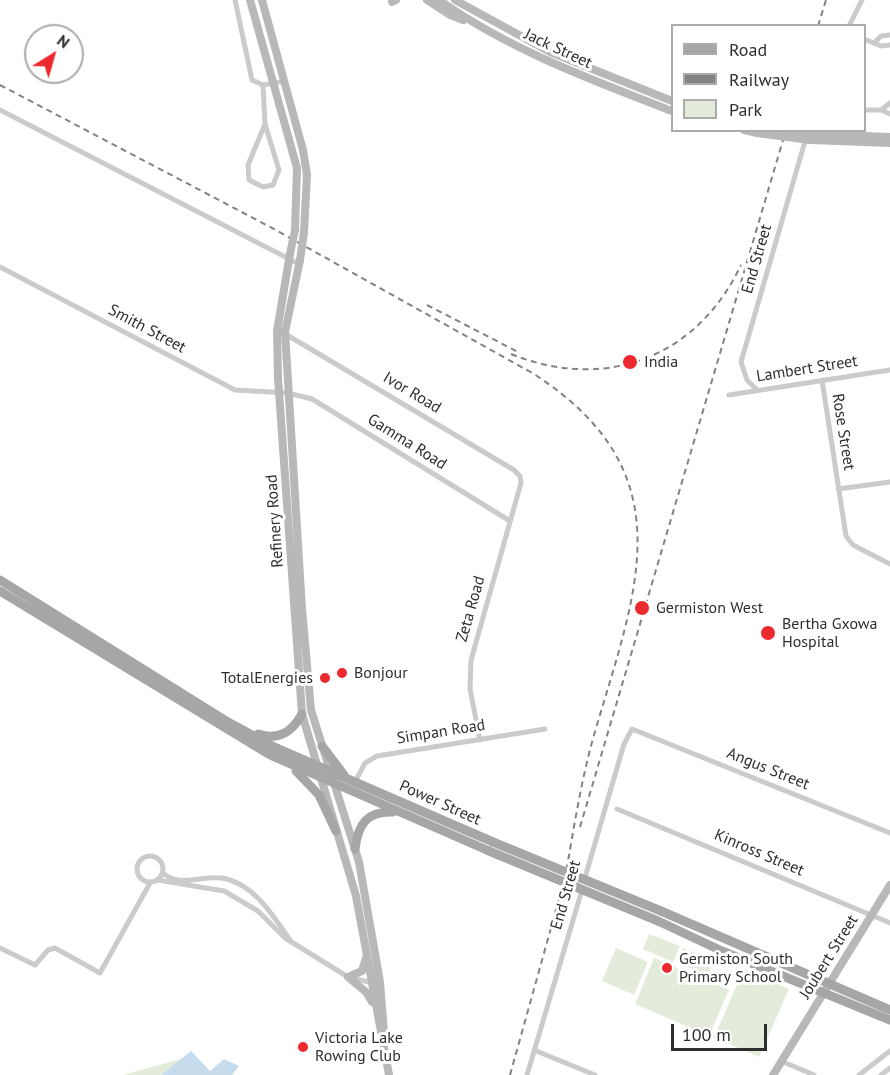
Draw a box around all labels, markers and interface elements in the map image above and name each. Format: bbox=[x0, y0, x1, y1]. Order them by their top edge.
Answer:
north arrow bbox=[24, 24, 84, 84]
legend bbox=[671, 24, 866, 132]
street label: Jack Street bbox=[521, 25, 595, 73]
text: N bbox=[53, 30, 74, 52]
text: Road bbox=[729, 38, 767, 61]
text: Railway bbox=[729, 68, 789, 91]
text: Park bbox=[729, 98, 762, 121]
street label: End Street bbox=[738, 222, 776, 296]
street label: Smith Street bbox=[105, 301, 189, 357]
place label: India bbox=[644, 352, 678, 372]
street label: Lambert Street bbox=[755, 352, 859, 386]
marker: India bbox=[621, 353, 639, 371]
street label: Ivor Road bbox=[379, 368, 445, 418]
street label: Rose Street bbox=[827, 392, 859, 472]
street label: Gamma Road bbox=[364, 410, 450, 474]
street label: Refinery Road bbox=[262, 474, 288, 568]
street label: Zeta Road bbox=[452, 574, 490, 644]
place label: Germiston West bbox=[656, 598, 763, 618]
marker: Germiston West bbox=[633, 599, 651, 617]
place label: Bertha Gxowa Hospital bbox=[782, 614, 878, 652]
marker: Bertha Gxowa Hospital bbox=[759, 624, 777, 642]
place label: Bonjour bbox=[354, 663, 408, 683]
marker: Bonjour bbox=[335, 666, 349, 680]
place label: TotalEnergies bbox=[221, 668, 313, 688]
marker: TotalEnergies bbox=[318, 671, 332, 685]
street label: Simpan Road bbox=[395, 716, 487, 748]
street label: Angus Street bbox=[724, 744, 812, 794]
street label: Power Street bbox=[396, 777, 484, 829]
street label: Kinross Street bbox=[711, 826, 807, 880]
street label: End Street bbox=[547, 858, 585, 932]
street label: Joubert Street bbox=[796, 912, 862, 1002]
place label: Germiston South Primary School bbox=[679, 949, 793, 987]
marker: Germiston South Primary School bbox=[660, 961, 674, 975]
scale bar bbox=[674, 1012, 770, 1050]
text: 100 m bbox=[682, 1023, 731, 1046]
place label: Victoria Lake Rowing Club bbox=[315, 1028, 403, 1066]
marker: Victoria Lake Rowing Club bbox=[296, 1040, 310, 1054]

